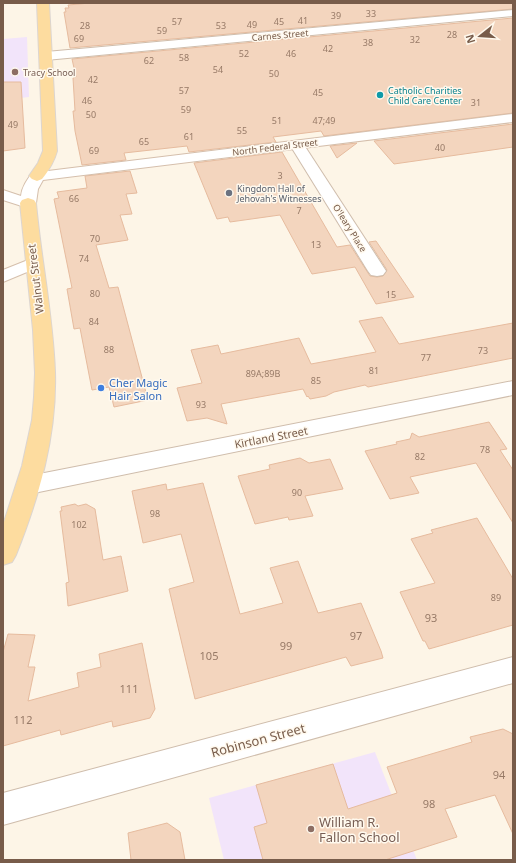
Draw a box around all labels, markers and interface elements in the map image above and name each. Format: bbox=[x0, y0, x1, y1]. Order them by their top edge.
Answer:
house number: 33 bbox=[366, 7, 376, 20]
house number: 39 bbox=[331, 9, 341, 22]
house number: 41 bbox=[298, 14, 308, 27]
house number: 57 bbox=[172, 15, 182, 28]
house number: 45 bbox=[274, 15, 284, 28]
north arrow bbox=[460, 16, 500, 56]
house number: 49 bbox=[247, 18, 257, 31]
house number: 28 bbox=[80, 19, 90, 32]
house number: 53 bbox=[216, 19, 226, 32]
house number: 59 bbox=[157, 24, 167, 37]
street label: Carnes Street bbox=[251, 26, 310, 44]
house number: 28 bbox=[447, 28, 457, 41]
house number: 69 bbox=[74, 32, 84, 45]
house number: 32 bbox=[410, 33, 420, 46]
text: N bbox=[461, 33, 478, 46]
house number: 38 bbox=[363, 36, 373, 49]
house number: 42 bbox=[323, 42, 333, 55]
house number: 52 bbox=[239, 47, 249, 60]
house number: 46 bbox=[286, 47, 296, 60]
house number: 58 bbox=[179, 51, 189, 64]
house number: 62 bbox=[144, 54, 154, 67]
house number: 54 bbox=[213, 63, 223, 76]
place label: Tracy School bbox=[23, 66, 75, 79]
marker: Tracy School bbox=[10, 67, 20, 77]
house number: 50 bbox=[269, 67, 279, 80]
house number: 42 bbox=[88, 73, 98, 86]
house number: 57 bbox=[179, 84, 189, 97]
place label: Catholic Charities Child Care Center bbox=[388, 84, 462, 107]
house number: 45 bbox=[313, 86, 323, 99]
marker: Catholic Charities Child Care Center bbox=[375, 90, 385, 100]
house number: 46 bbox=[82, 94, 92, 107]
house number: 31 bbox=[471, 96, 481, 109]
house number: 59 bbox=[181, 103, 191, 116]
house number: 50 bbox=[86, 108, 96, 121]
house number: 51 bbox=[272, 114, 282, 127]
house number: 47;49 bbox=[312, 114, 336, 127]
house number: 49 bbox=[8, 118, 18, 131]
house number: 55 bbox=[237, 124, 247, 137]
house number: 61 bbox=[184, 130, 194, 143]
house number: 65 bbox=[139, 135, 149, 148]
street label: North Federal Street bbox=[232, 135, 319, 159]
house number: 40 bbox=[435, 141, 445, 154]
house number: 69 bbox=[89, 144, 99, 157]
house number: 3 bbox=[277, 169, 283, 182]
place label: Kingdom Hall of Jehovah's Witnesses bbox=[236, 182, 321, 205]
marker: Kingdom Hall of Jehovah's Witnesses bbox=[224, 188, 234, 198]
house number: 66 bbox=[69, 192, 79, 205]
street label: O'leary Place bbox=[330, 201, 370, 255]
house number: 7 bbox=[296, 204, 302, 217]
house number: 70 bbox=[90, 232, 100, 245]
house number: 13 bbox=[311, 238, 321, 251]
street label: Walnut Street bbox=[23, 243, 47, 315]
house number: 74 bbox=[79, 252, 89, 265]
house number: 80 bbox=[90, 287, 100, 300]
house number: 15 bbox=[386, 288, 396, 301]
house number: 84 bbox=[89, 315, 99, 328]
house number: 88 bbox=[104, 343, 114, 356]
house number: 73 bbox=[478, 344, 488, 357]
house number: 77 bbox=[421, 351, 431, 364]
house number: 81 bbox=[369, 364, 379, 377]
house number: 89A;89B bbox=[246, 367, 280, 380]
house number: 85 bbox=[311, 374, 321, 387]
place label: Cher Magic Hair Salon bbox=[109, 375, 167, 403]
marker: Cher Magic Hair Salon bbox=[96, 383, 106, 393]
house number: 93 bbox=[196, 398, 206, 411]
street label: Kirtland Street bbox=[233, 423, 309, 451]
house number: 78 bbox=[480, 443, 490, 456]
house number: 82 bbox=[415, 450, 425, 463]
house number: 90 bbox=[292, 486, 302, 499]
house number: 98 bbox=[150, 507, 160, 520]
house number: 102 bbox=[71, 518, 87, 531]
house number: 89 bbox=[491, 591, 501, 604]
house number: 93 bbox=[425, 610, 437, 625]
house number: 97 bbox=[350, 628, 362, 643]
house number: 99 bbox=[280, 638, 292, 653]
house number: 105 bbox=[200, 648, 218, 663]
house number: 111 bbox=[120, 681, 138, 696]
house number: 112 bbox=[14, 712, 32, 727]
street label: Robinson Street bbox=[209, 719, 308, 761]
house number: 94 bbox=[493, 767, 506, 782]
house number: 98 bbox=[423, 796, 435, 811]
place label: William R. Fallon School bbox=[319, 813, 400, 846]
marker: William R. Fallon School bbox=[306, 824, 316, 834]

